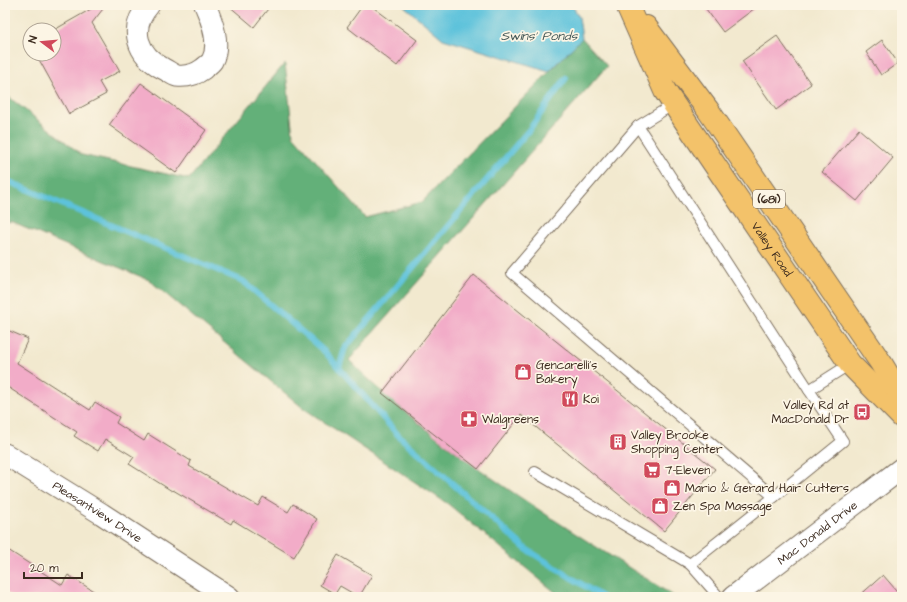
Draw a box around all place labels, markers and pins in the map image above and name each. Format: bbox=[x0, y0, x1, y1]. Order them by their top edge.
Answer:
place label: Gencarelli's Bakery bbox=[536, 357, 597, 389]
shop icon: Gencarelli's Bakery bbox=[513, 362, 533, 382]
restaurant icon: Koi bbox=[560, 389, 580, 409]
place label: Koi bbox=[583, 391, 599, 408]
place label: Valley Rd at MacDonald Dr bbox=[771, 397, 849, 428]
bus stop icon: Valley Rd at MacDonald Dr bbox=[852, 402, 872, 422]
pharmacy icon: Walgreens bbox=[459, 409, 479, 429]
place label: Walgreens bbox=[482, 411, 539, 429]
place label: Valley Brooke Shopping Center bbox=[631, 427, 723, 459]
building icon: Valley Brooke Shopping Center bbox=[608, 432, 628, 452]
supermarket icon: 7-Eleven bbox=[642, 460, 662, 480]
place label: 7-Eleven bbox=[665, 462, 710, 479]
shop icon: Mario & Gerard Hair Cutters bbox=[662, 478, 682, 498]
place label: Mario & Gerard Hair Cutters bbox=[685, 480, 849, 497]
shop icon: Zen Spa Massage bbox=[650, 496, 670, 516]
place label: Zen Spa Massage bbox=[673, 498, 772, 516]

